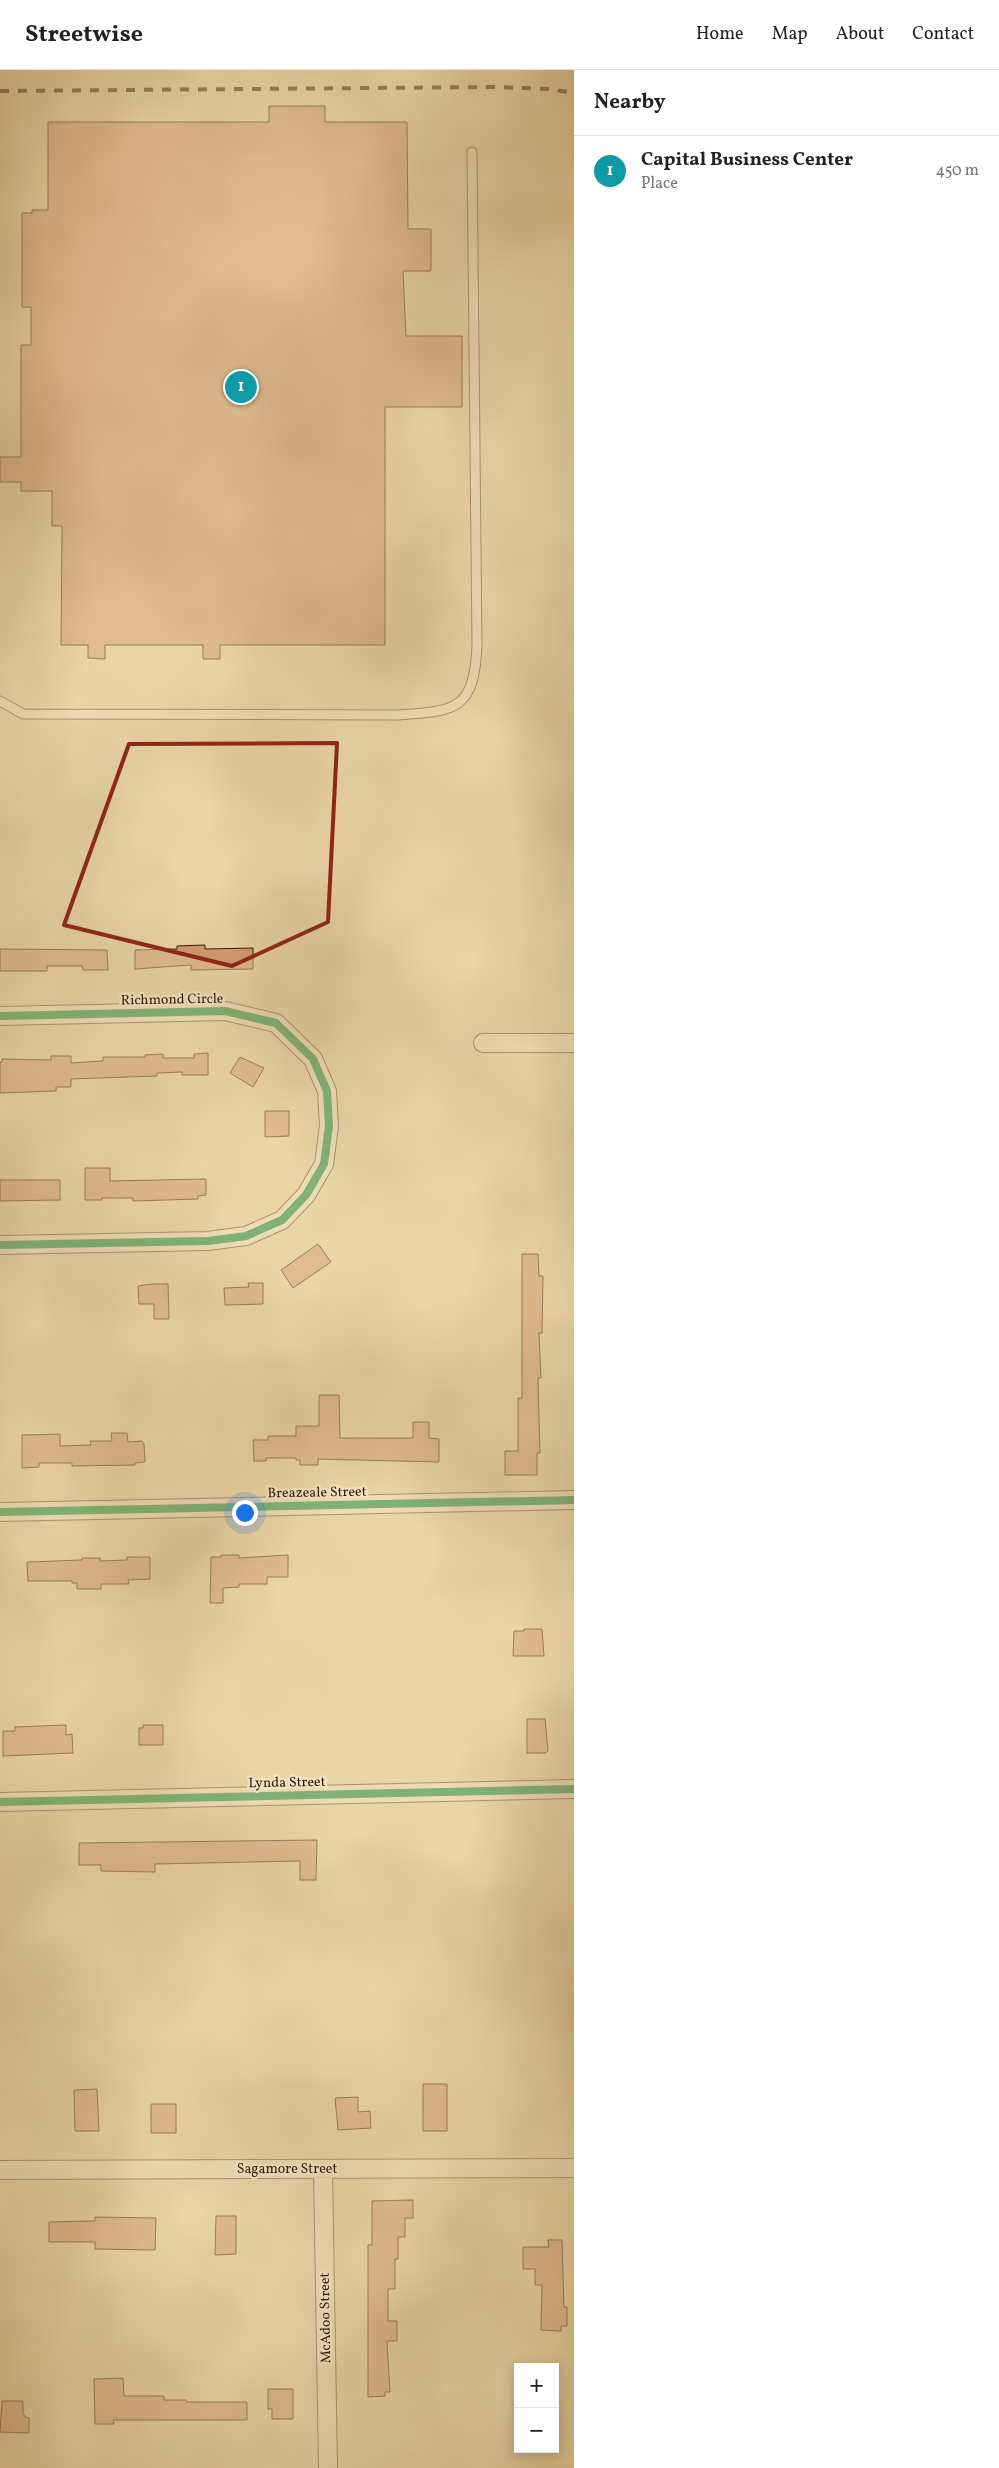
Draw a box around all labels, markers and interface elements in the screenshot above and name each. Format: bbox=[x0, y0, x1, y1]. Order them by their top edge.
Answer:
text: Streetwise bbox=[25, 18, 143, 52]
text: Home bbox=[696, 22, 744, 47]
text: Map bbox=[772, 22, 808, 47]
text: About bbox=[836, 22, 884, 47]
text: Contact bbox=[912, 22, 974, 47]
text: Nearby bbox=[594, 88, 665, 117]
text: Capital Business Center bbox=[641, 147, 853, 173]
text: 1 bbox=[607, 160, 613, 182]
text: 450 m bbox=[936, 160, 979, 182]
text: Place bbox=[641, 173, 678, 195]
pin: 1 bbox=[225, 368, 257, 406]
street label: Richmond Circle bbox=[120, 990, 224, 1010]
street label: Breazeale Street bbox=[267, 1483, 367, 1503]
your location bbox=[232, 1500, 258, 1526]
street label: Lynda Street bbox=[248, 1773, 326, 1793]
street label: Sagamore Street bbox=[237, 2160, 337, 2179]
street label: McAdoo Street bbox=[316, 2272, 336, 2364]
map controls bbox=[514, 2363, 559, 2453]
button: + bbox=[514, 2363, 559, 2408]
button: − bbox=[514, 2408, 559, 2453]

